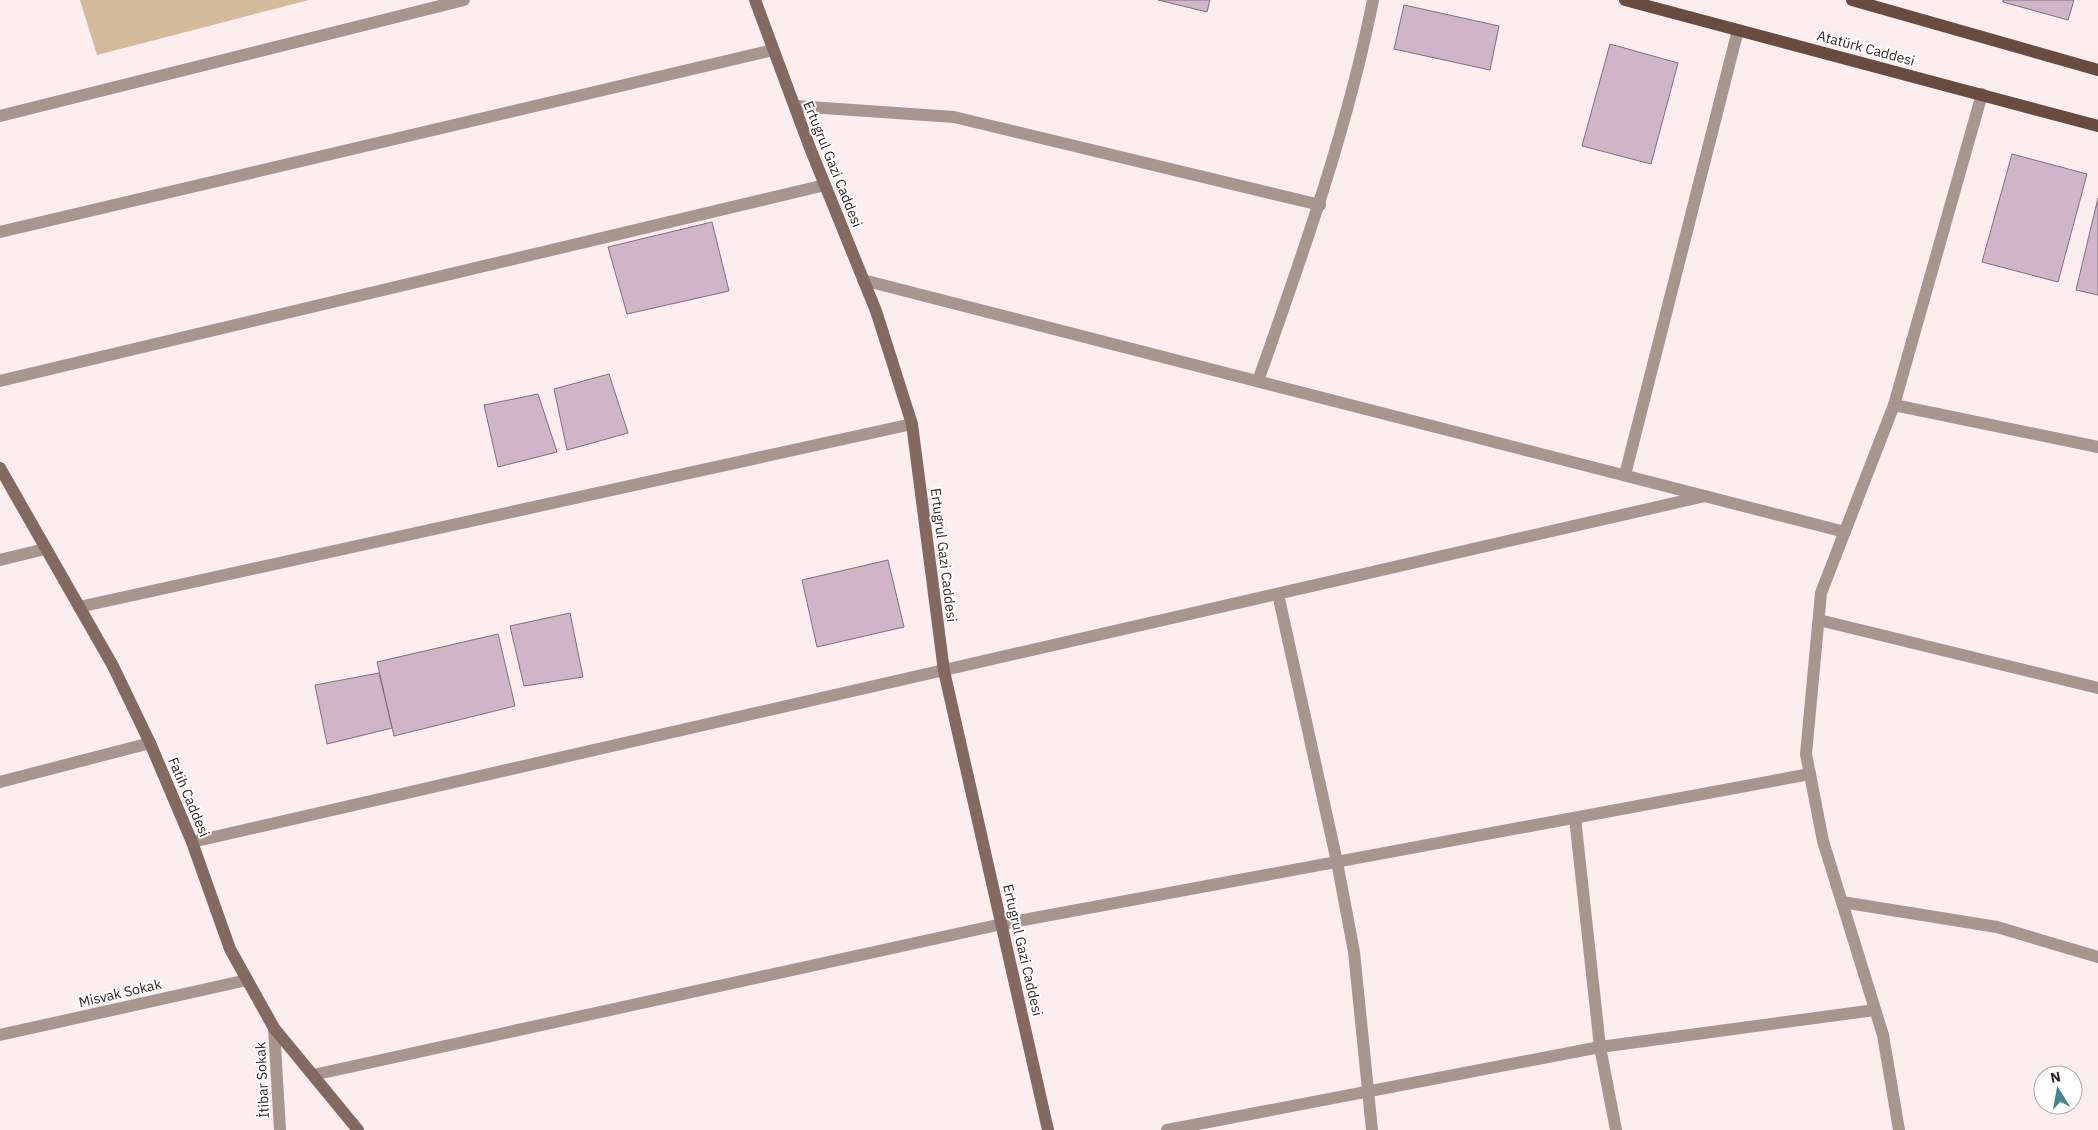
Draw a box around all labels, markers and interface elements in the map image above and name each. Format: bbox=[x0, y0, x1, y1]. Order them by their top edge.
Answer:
street label: Atatürk Caddesi bbox=[1815, 26, 1917, 70]
street label: Ertugrul Gazi Caddesi bbox=[799, 98, 867, 230]
street label: Ertugrul Gazi Caddesi bbox=[927, 487, 961, 623]
street label: Fatih Caddesi bbox=[164, 754, 214, 840]
street label: Ertugrul Gazi Caddesi bbox=[999, 882, 1047, 1018]
street label: Misvak Sokak bbox=[77, 975, 164, 1011]
street label: İtibar Sokak bbox=[251, 1041, 273, 1119]
north arrow bbox=[2033, 1065, 2083, 1115]
text: N bbox=[2049, 1067, 2062, 1087]

